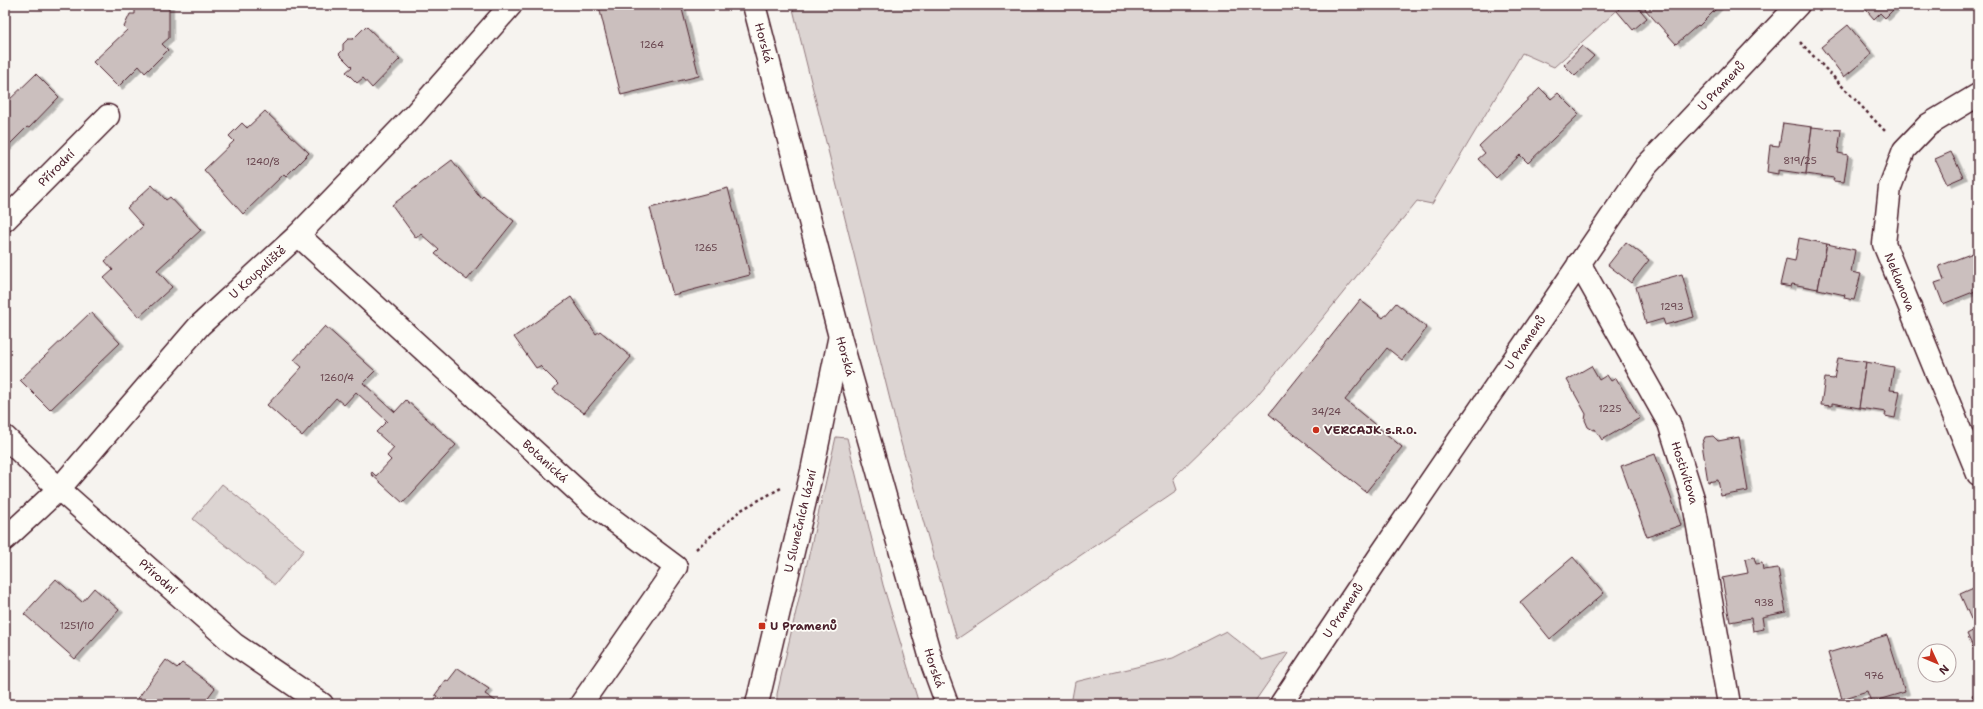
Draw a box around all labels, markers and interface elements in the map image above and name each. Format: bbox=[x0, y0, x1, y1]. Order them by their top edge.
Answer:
street label: Horská bbox=[751, 21, 777, 65]
house number: 1264 bbox=[640, 38, 664, 51]
street label: U Pramenů bbox=[1694, 58, 1749, 114]
street label: Přírodní bbox=[35, 146, 79, 190]
house number: 819/25 bbox=[1783, 154, 1817, 167]
house number: 1240/8 bbox=[246, 155, 280, 168]
house number: 1265 bbox=[695, 241, 717, 254]
street label: U Koupaliště bbox=[226, 242, 290, 302]
street label: Neklanova bbox=[1881, 251, 1919, 314]
house number: 1293 bbox=[1660, 300, 1684, 313]
street label: U Pramenů bbox=[1501, 313, 1549, 373]
street label: Horská bbox=[832, 334, 859, 379]
house number: 1260/4 bbox=[320, 371, 354, 384]
house number: 1225 bbox=[1598, 402, 1622, 415]
house number: 34/24 bbox=[1311, 405, 1341, 418]
place label: VERCAJK s.ʀ.ᴏ. bbox=[1324, 422, 1417, 438]
marker: VERCAJK s.ʀ.ᴏ. bbox=[1311, 425, 1321, 435]
street label: Botanická bbox=[519, 436, 572, 487]
street label: Hostivítova bbox=[1667, 439, 1702, 506]
street label: U Slunečních lázní bbox=[780, 467, 820, 574]
street label: Přírodní bbox=[135, 555, 181, 598]
street label: U Pramenů bbox=[1319, 580, 1367, 641]
house number: 938 bbox=[1754, 596, 1774, 609]
place label: U Pramenů bbox=[770, 618, 837, 634]
house number: 1251/10 bbox=[60, 619, 94, 632]
marker: U Pramenů bbox=[757, 621, 767, 631]
north arrow bbox=[1917, 643, 1957, 683]
street label: Horská bbox=[920, 646, 948, 690]
text: N bbox=[1935, 661, 1952, 678]
house number: 976 bbox=[1864, 669, 1884, 682]

